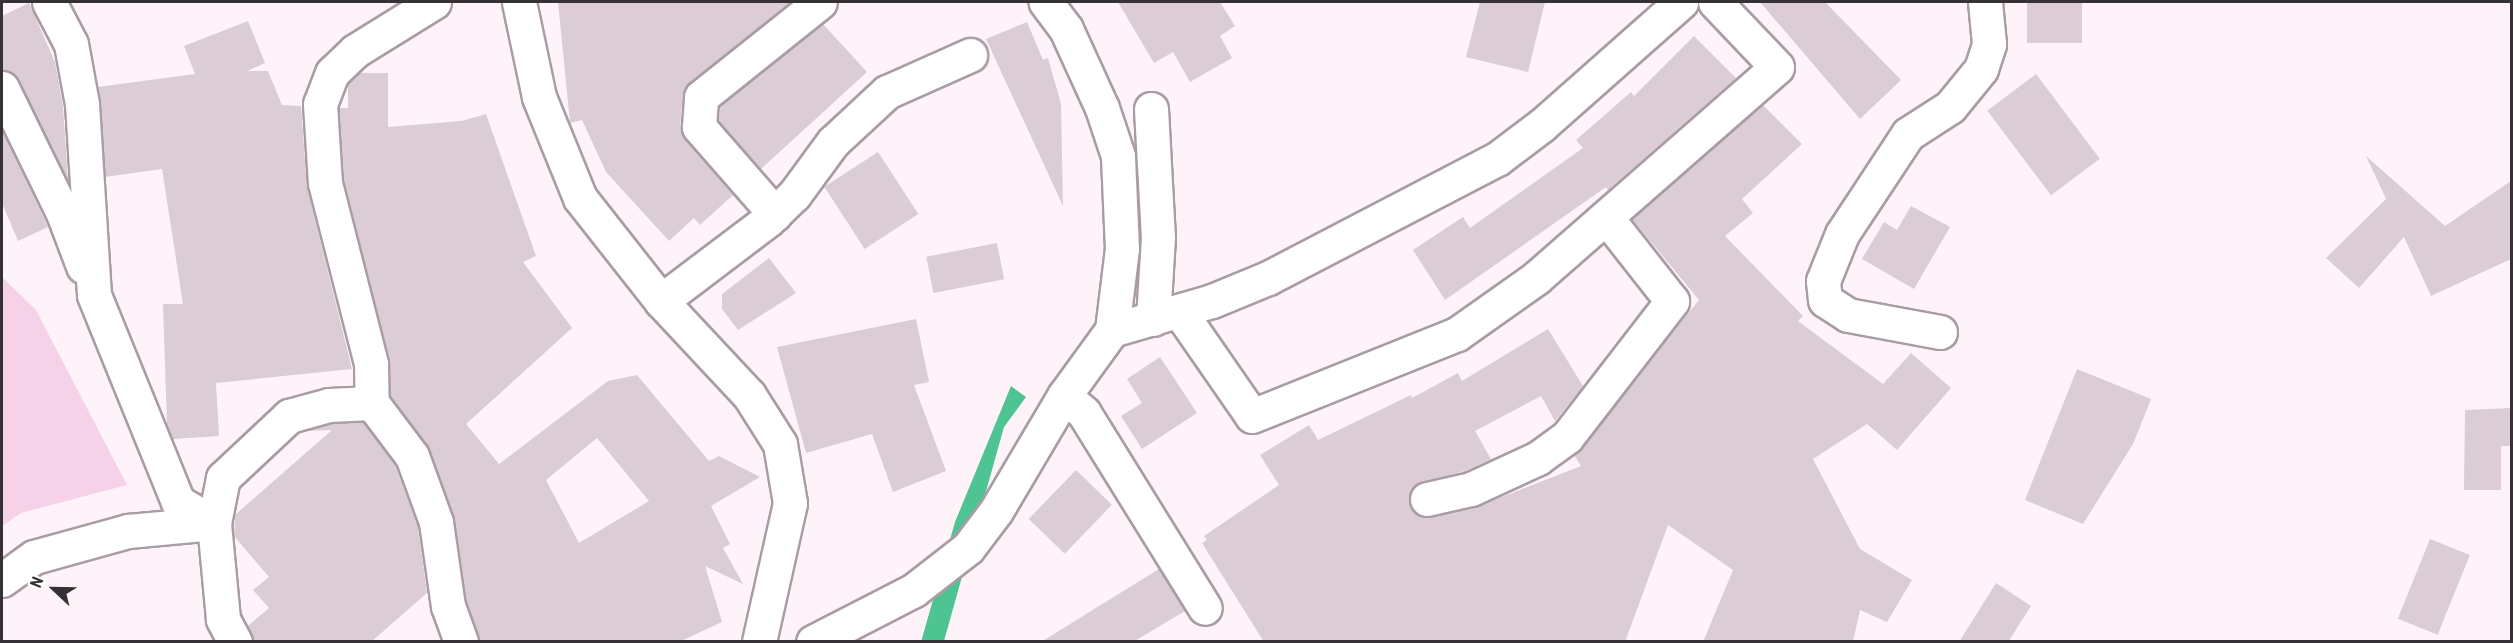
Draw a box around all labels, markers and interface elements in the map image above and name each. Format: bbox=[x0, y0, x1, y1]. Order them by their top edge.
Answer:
north arrow bbox=[24, 559, 84, 619]
text: N bbox=[26, 574, 47, 590]

